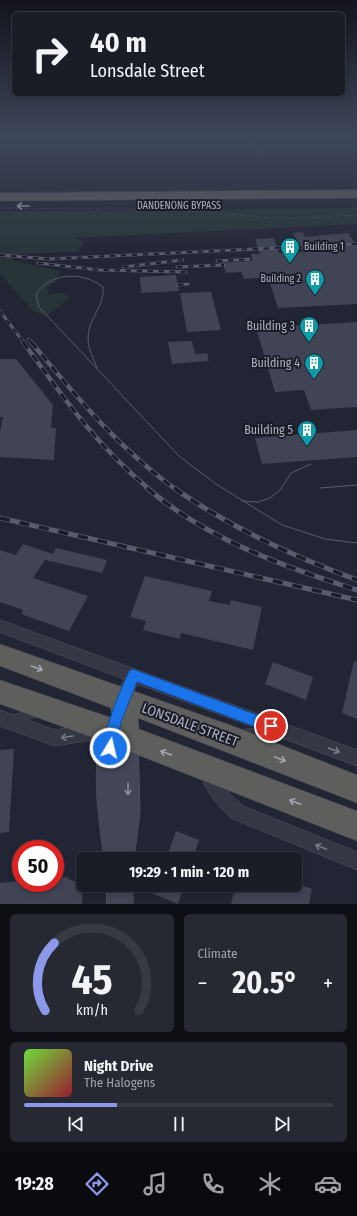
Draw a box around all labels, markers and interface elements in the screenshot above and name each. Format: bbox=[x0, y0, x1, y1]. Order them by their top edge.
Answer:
text: 40 m bbox=[90, 26, 147, 59]
icon: right bbox=[24, 28, 76, 80]
text: Lonsdale Street bbox=[90, 60, 205, 82]
street label: DANDENONG BYPASS bbox=[137, 200, 221, 212]
one-way arrow bbox=[17, 202, 30, 210]
building icon: Building 1 bbox=[279, 236, 301, 264]
place label: Building 1 bbox=[304, 241, 344, 253]
building icon: Building 2 bbox=[304, 268, 326, 296]
place label: Building 2 bbox=[261, 273, 302, 285]
building icon: Building 3 bbox=[298, 315, 320, 343]
place label: Building 3 bbox=[246, 319, 295, 333]
building icon: Building 4 bbox=[303, 352, 325, 380]
place label: Building 4 bbox=[251, 356, 300, 370]
building icon: Building 5 bbox=[296, 419, 318, 447]
place label: Building 5 bbox=[244, 423, 293, 437]
one-way arrow bbox=[30, 665, 42, 673]
street label: LONSDALE STREET bbox=[139, 700, 241, 751]
pin bbox=[254, 709, 288, 743]
icon: arrive bbox=[260, 715, 282, 737]
position arrow bbox=[89, 727, 131, 769]
one-way arrow bbox=[61, 733, 74, 741]
one-way arrow bbox=[328, 746, 340, 754]
one-way arrow bbox=[161, 748, 173, 756]
one-way arrow bbox=[274, 755, 286, 763]
one-way arrow bbox=[124, 782, 132, 795]
one-way arrow bbox=[289, 797, 301, 805]
speed limit sign: 50 bbox=[12, 840, 64, 892]
one-way arrow bbox=[315, 842, 327, 850]
text: 19:29 · 1 min · 120 m bbox=[129, 863, 249, 881]
text: Climate bbox=[198, 946, 238, 961]
text: 45 bbox=[71, 955, 112, 1005]
text: 20.5° bbox=[232, 965, 298, 1001]
text: − bbox=[198, 970, 207, 997]
text: + bbox=[323, 970, 333, 997]
text: km/h bbox=[76, 1002, 108, 1019]
text: Night Drive bbox=[84, 1057, 153, 1075]
text: The Halogens bbox=[84, 1075, 155, 1090]
icon: previous bbox=[65, 1113, 87, 1135]
icon: pause bbox=[168, 1113, 190, 1135]
icon: next bbox=[271, 1113, 293, 1135]
icon: directions bbox=[83, 1170, 111, 1198]
icon: music bbox=[141, 1170, 169, 1198]
icon: phone bbox=[199, 1170, 227, 1198]
icon: climate bbox=[256, 1170, 284, 1198]
icon: car bbox=[314, 1170, 342, 1198]
text: 19:28 bbox=[15, 1173, 54, 1195]

